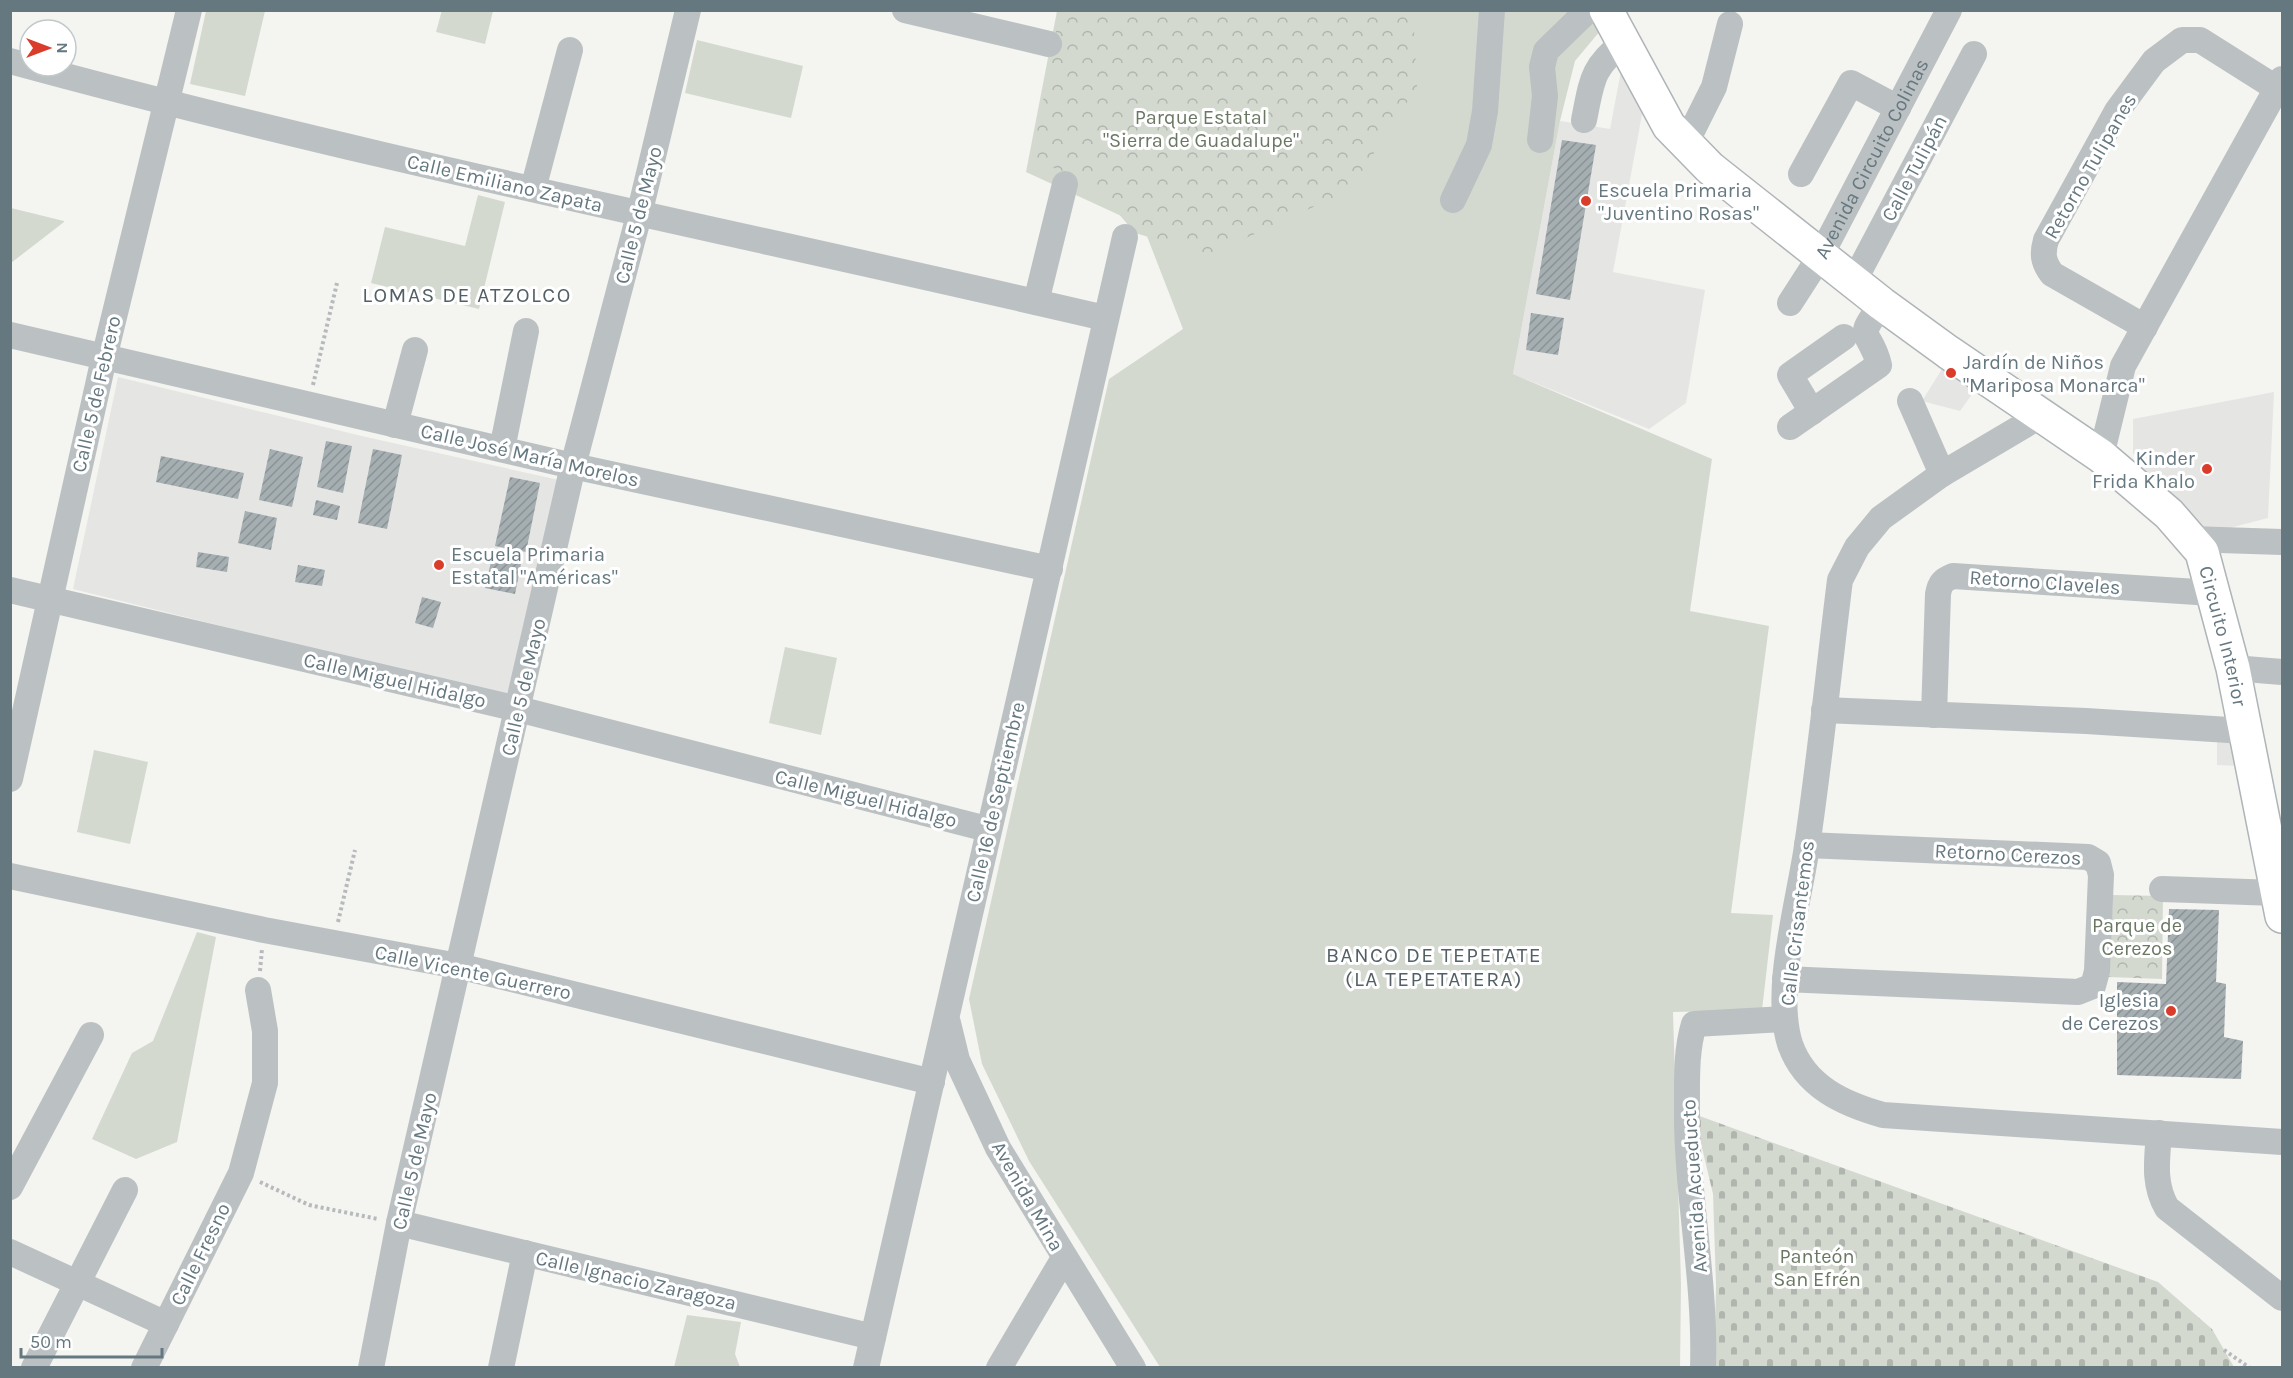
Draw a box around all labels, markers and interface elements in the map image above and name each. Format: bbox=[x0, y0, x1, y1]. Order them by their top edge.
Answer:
north arrow bbox=[18, 18, 78, 78]
text: N bbox=[53, 42, 72, 54]
street label: Avenida Circuito Colinas bbox=[1810, 55, 1934, 263]
street label: Retorno Tulipanes bbox=[2040, 90, 2141, 243]
park label: Parque Estatal "Sierra de Guadalupe" bbox=[1103, 106, 1299, 152]
street label: Calle Tulipán bbox=[1877, 111, 1952, 225]
street label: Calle 5 de Mayo bbox=[610, 144, 667, 286]
street label: Calle Emiliano Zapata bbox=[405, 150, 605, 217]
place label: Escuela Primaria "Juventino Rosas" bbox=[1598, 179, 1759, 225]
marker: Escuela Primaria "Juventino Rosas" bbox=[1579, 194, 1593, 208]
district label: LOMAS DE ATZOLCO bbox=[362, 283, 572, 307]
street label: Calle 5 de Febrero bbox=[67, 314, 126, 475]
place label: Jardín de Niños "Mariposa Monarca" bbox=[1963, 351, 2145, 397]
marker: Jardín de Niños "Mariposa Monarca" bbox=[1944, 366, 1958, 380]
street label: Calle José María Morelos bbox=[418, 419, 641, 492]
place label: Kinder Frida Khalo bbox=[2092, 447, 2196, 493]
marker: Kinder Frida Khalo bbox=[2200, 462, 2214, 476]
place label: Escuela Primaria Estatal "Américas" bbox=[451, 543, 618, 589]
marker: Escuela Primaria Estatal "Américas" bbox=[432, 558, 446, 572]
street label: Circuito Interior bbox=[2194, 563, 2251, 709]
street label: Retorno Claveles bbox=[1969, 566, 2121, 599]
street label: Calle 5 de Mayo bbox=[496, 616, 551, 758]
street label: Calle Miguel Hidalgo bbox=[301, 648, 488, 713]
street label: Calle 16 de Septiembre bbox=[961, 700, 1030, 905]
street label: Calle Miguel Hidalgo bbox=[773, 765, 959, 832]
street label: Calle Crisantemos bbox=[1776, 839, 1819, 1007]
street label: Retorno Cerezos bbox=[1934, 839, 2082, 870]
park label: Parque de Cerezos bbox=[2092, 914, 2182, 960]
street label: Calle Vicente Guerrero bbox=[373, 940, 573, 1005]
district label: BANCO DE TEPETATE (LA TEPETATERA) bbox=[1326, 943, 1542, 991]
place label: Iglesia de Cerezos bbox=[2061, 989, 2159, 1035]
marker: Iglesia de Cerezos bbox=[2164, 1004, 2178, 1018]
street label: Calle 5 de Mayo bbox=[387, 1090, 442, 1232]
street label: Avenida Acueducto bbox=[1677, 1098, 1712, 1274]
street label: Avenida Mina bbox=[987, 1137, 1068, 1255]
street label: Calle Fresno bbox=[166, 1199, 235, 1309]
park label: Panteón San Efrén bbox=[1773, 1245, 1861, 1291]
street label: Calle Ignacio Zaragoza bbox=[533, 1246, 738, 1315]
scale bar bbox=[21, 1321, 162, 1359]
text: 50 m bbox=[30, 1331, 72, 1353]

